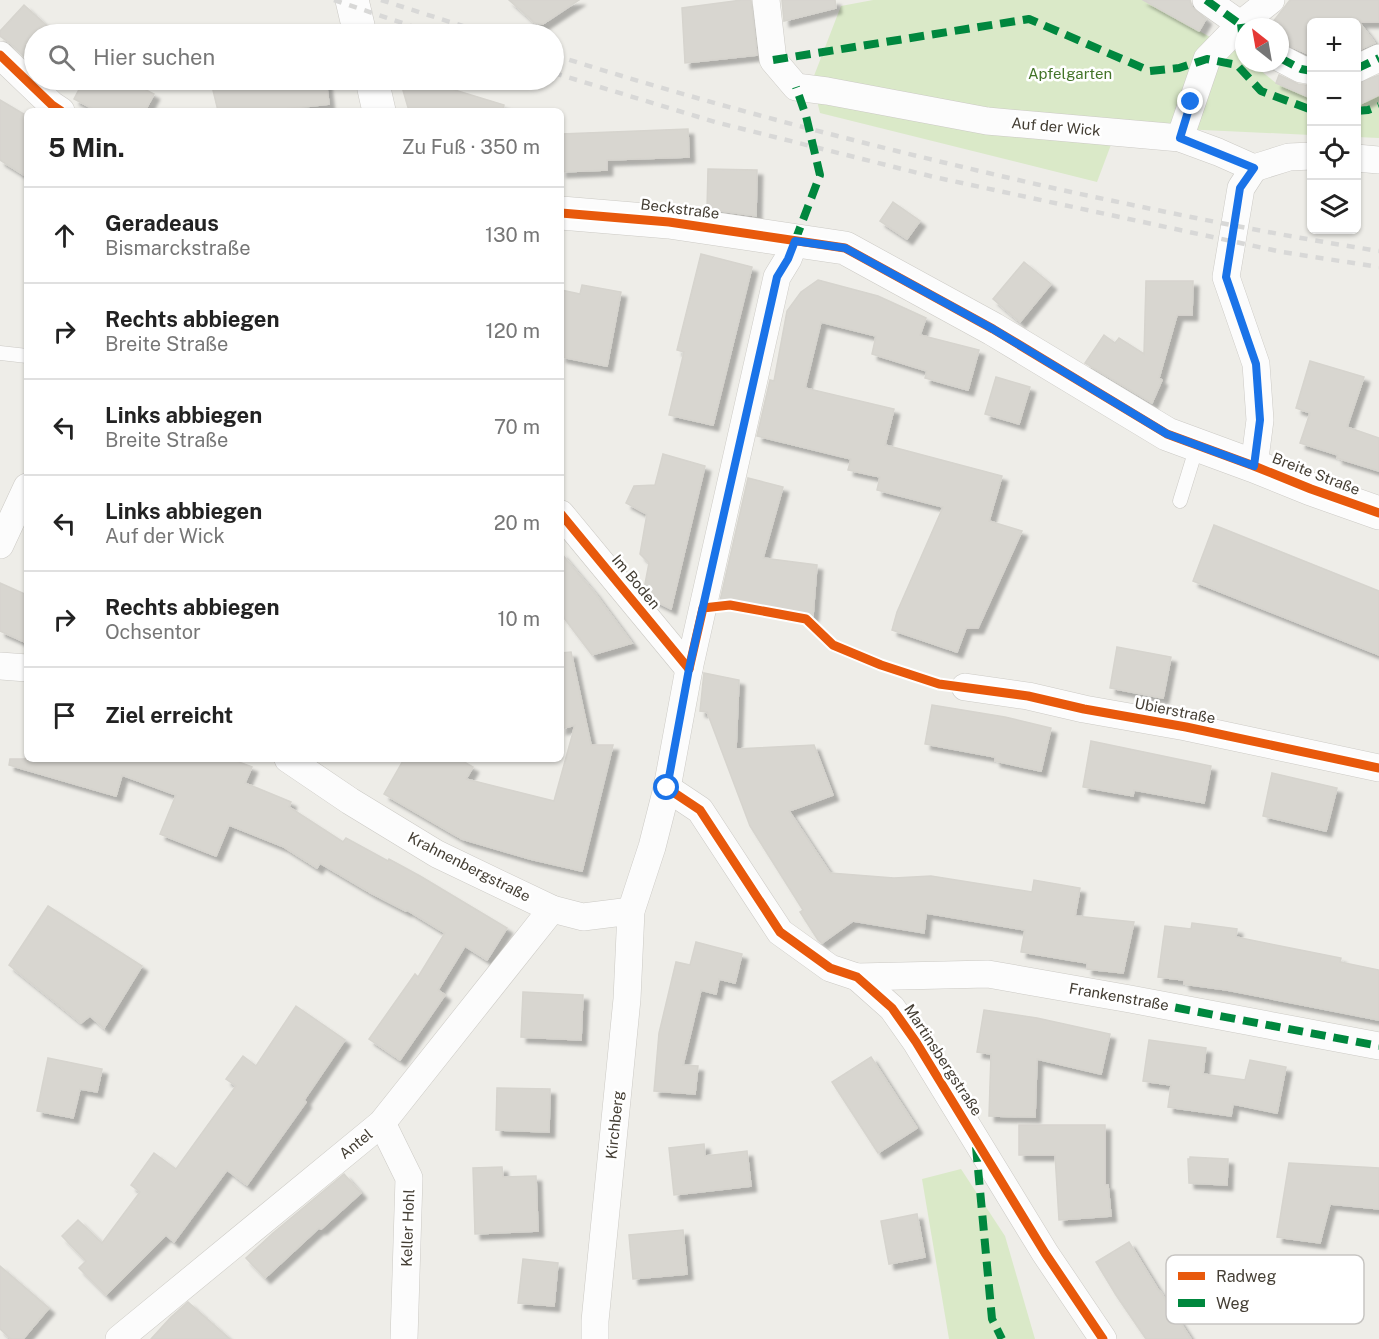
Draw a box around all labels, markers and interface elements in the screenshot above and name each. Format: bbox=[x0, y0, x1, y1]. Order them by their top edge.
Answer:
north arrow bbox=[1235, 18, 1289, 72]
map controls bbox=[1307, 18, 1361, 234]
button: + bbox=[1307, 18, 1361, 72]
search box bbox=[24, 24, 564, 90]
icon: search bbox=[45, 41, 78, 74]
text: Hier suchen bbox=[93, 44, 215, 70]
park label: Apfelgarten bbox=[1028, 65, 1112, 82]
button: − bbox=[1307, 72, 1361, 126]
route end bbox=[1177, 88, 1203, 114]
street label: Auf der Wick bbox=[1011, 114, 1101, 139]
button: locate bbox=[1307, 126, 1361, 180]
text: 5 Min. bbox=[48, 132, 125, 163]
text: Zu Fuß · 350 m bbox=[402, 135, 540, 159]
button: layers bbox=[1307, 180, 1361, 234]
street label: Beckstraße bbox=[640, 195, 720, 222]
text: Geradeaus bbox=[105, 210, 219, 236]
icon: ahead bbox=[48, 219, 81, 252]
text: 130 m bbox=[485, 223, 540, 247]
text: Bismarckstraße bbox=[105, 236, 251, 260]
text: Rechts abbiegen bbox=[105, 306, 280, 332]
icon: right bbox=[48, 315, 81, 348]
text: 120 m bbox=[486, 319, 540, 343]
text: Breite Straße bbox=[105, 332, 228, 356]
text: Links abbiegen bbox=[105, 402, 262, 428]
icon: left bbox=[48, 411, 81, 444]
text: 70 m bbox=[494, 415, 540, 439]
text: Breite Straße bbox=[105, 428, 228, 452]
street label: Breite Straße bbox=[1270, 449, 1362, 498]
text: Links abbiegen bbox=[105, 498, 262, 524]
icon: left bbox=[48, 507, 81, 540]
text: 20 m bbox=[494, 511, 540, 535]
text: Auf der Wick bbox=[105, 524, 225, 548]
street label: Im Boden bbox=[609, 551, 664, 612]
text: Rechts abbiegen bbox=[105, 594, 280, 620]
icon: right bbox=[48, 603, 81, 636]
text: 10 m bbox=[497, 607, 540, 631]
text: Ochsentor bbox=[105, 620, 201, 644]
street label: Ubierstraße bbox=[1133, 694, 1217, 727]
icon: arrive bbox=[48, 699, 81, 732]
text: Ziel erreicht bbox=[105, 702, 233, 728]
route start bbox=[653, 774, 679, 800]
street label: Krahnenbergstraße bbox=[405, 828, 533, 905]
street label: Frankenstraße bbox=[1068, 979, 1170, 1014]
street label: Martinsbergstraße bbox=[901, 1001, 986, 1119]
street label: Kirchberg bbox=[602, 1090, 627, 1160]
street label: Antel bbox=[336, 1125, 376, 1162]
street label: Keller Hohl bbox=[398, 1189, 417, 1267]
legend bbox=[1166, 1255, 1364, 1324]
text: Radweg bbox=[1216, 1267, 1276, 1286]
text: Weg bbox=[1216, 1294, 1250, 1313]

